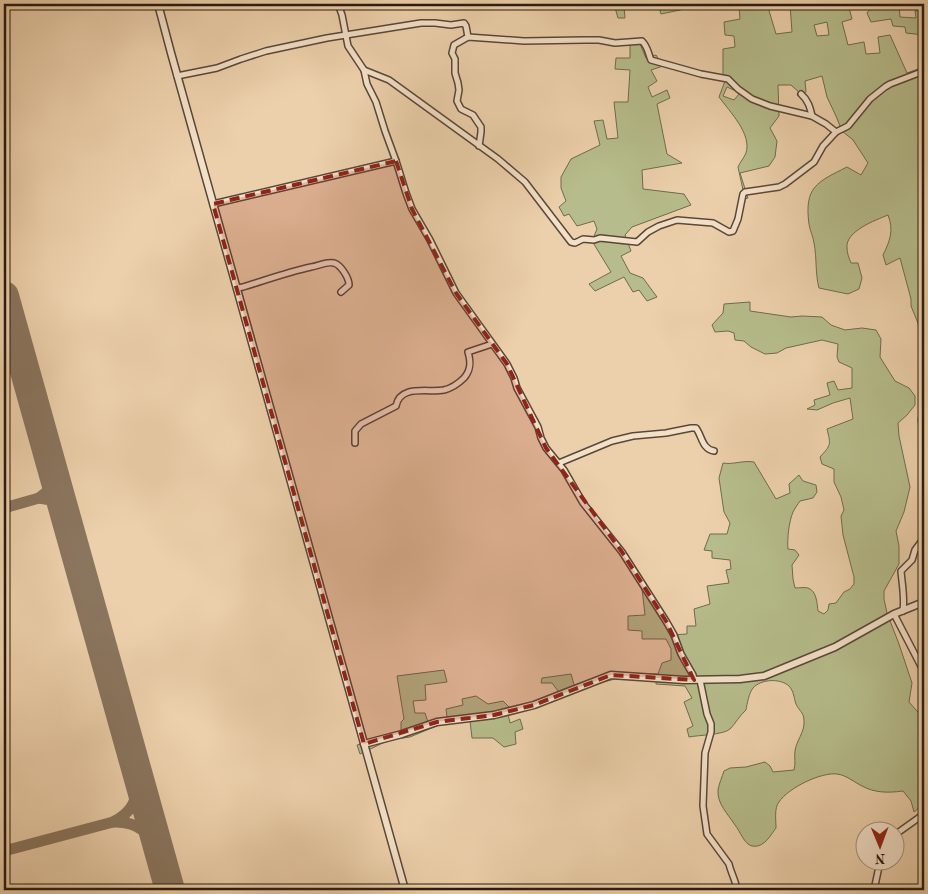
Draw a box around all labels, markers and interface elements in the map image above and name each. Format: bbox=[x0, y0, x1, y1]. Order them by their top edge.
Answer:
north arrow bbox=[856, 822, 906, 872]
text: N bbox=[874, 851, 886, 865]

